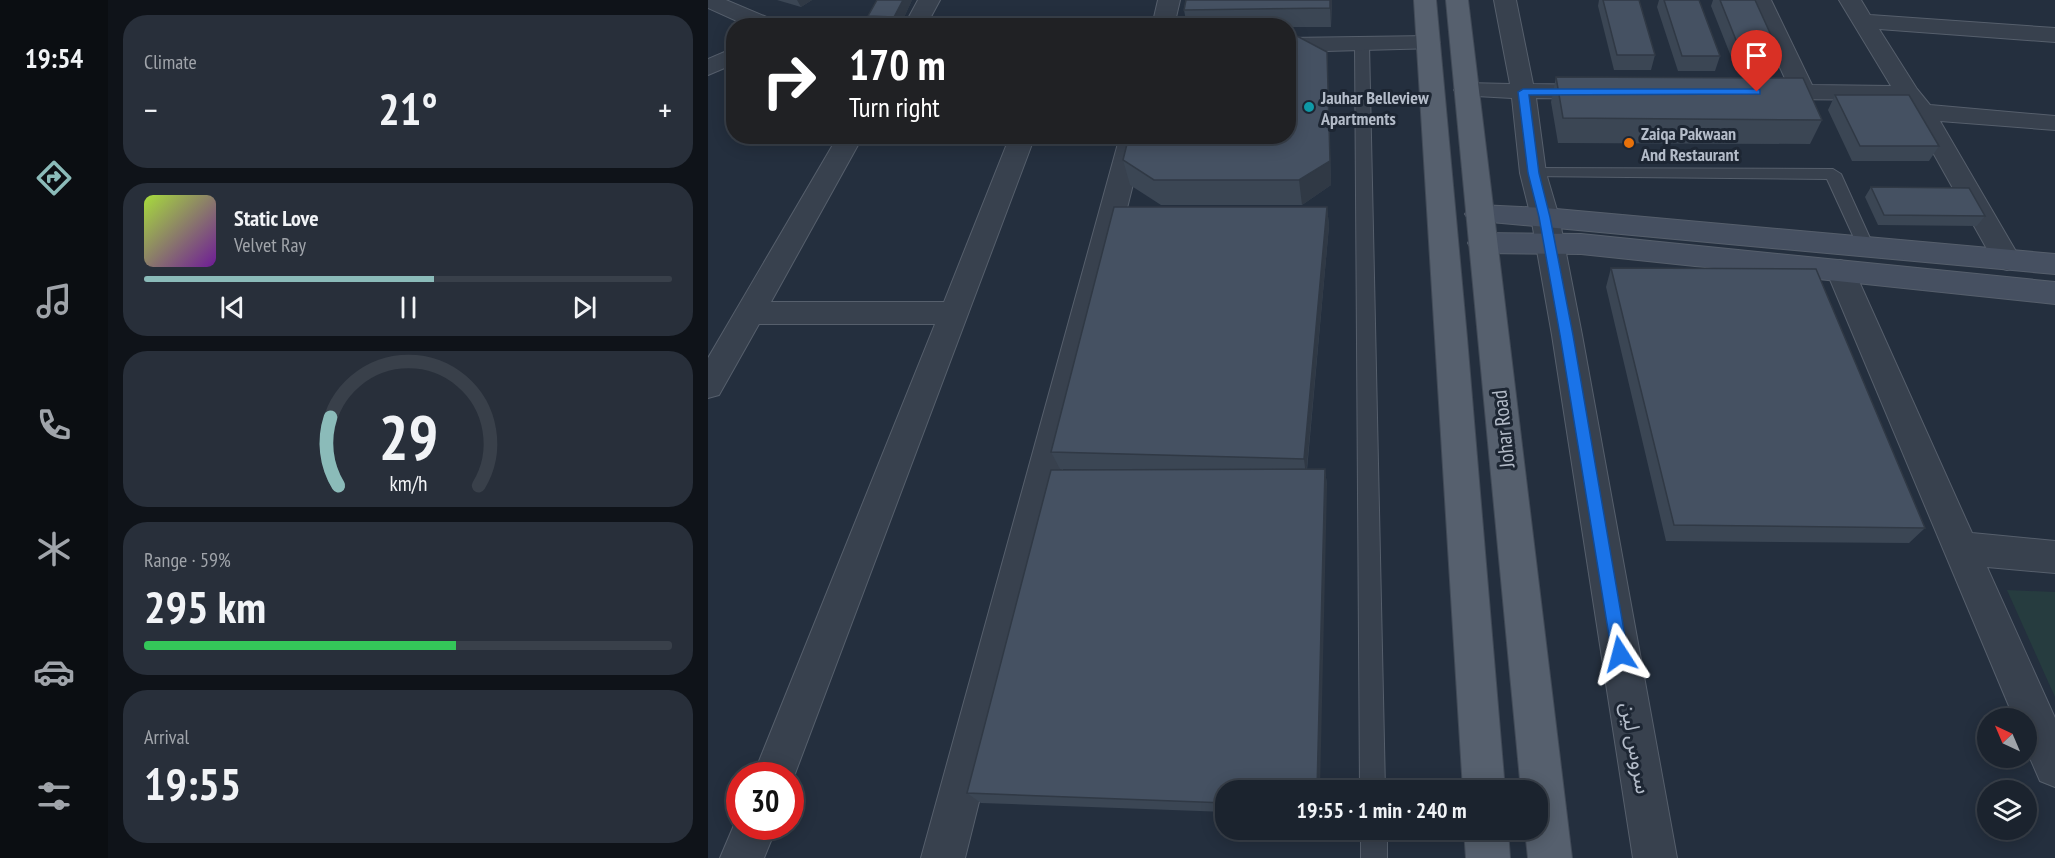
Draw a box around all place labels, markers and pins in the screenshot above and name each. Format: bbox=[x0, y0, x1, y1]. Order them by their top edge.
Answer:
pin bbox=[1731, 30, 1782, 92]
place label: Jauhar Belleview Apartments bbox=[1320, 86, 1429, 130]
marker: Jauhar Belleview Apartments bbox=[1302, 100, 1316, 114]
place label: Zaiqa Pakwaan And Restaurant bbox=[1640, 122, 1740, 166]
marker: Zaiqa Pakwaan And Restaurant bbox=[1622, 136, 1636, 150]

